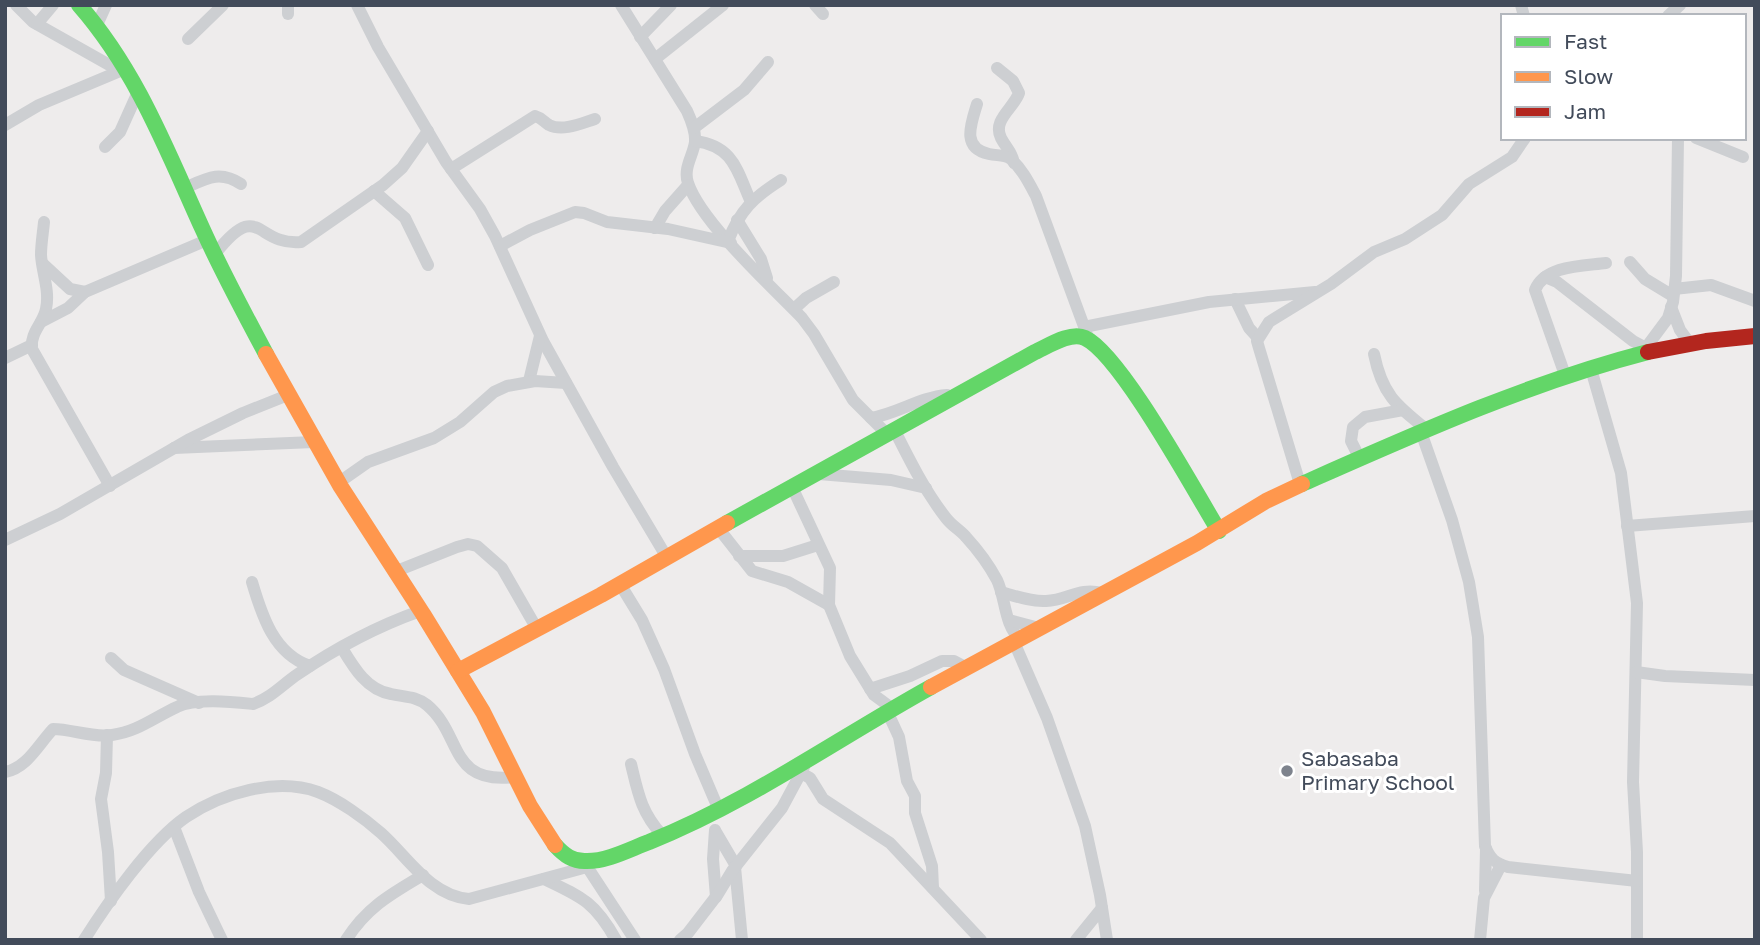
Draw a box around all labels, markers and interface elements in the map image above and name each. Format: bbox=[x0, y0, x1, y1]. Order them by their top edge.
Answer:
legend bbox=[1501, 14, 1746, 140]
text: Fast bbox=[1564, 28, 1607, 54]
text: Slow bbox=[1564, 63, 1613, 89]
text: Jam bbox=[1564, 98, 1606, 124]
place label: Sabasaba Primary School bbox=[1301, 745, 1455, 795]
marker: Sabasaba Primary School bbox=[1279, 763, 1295, 779]

